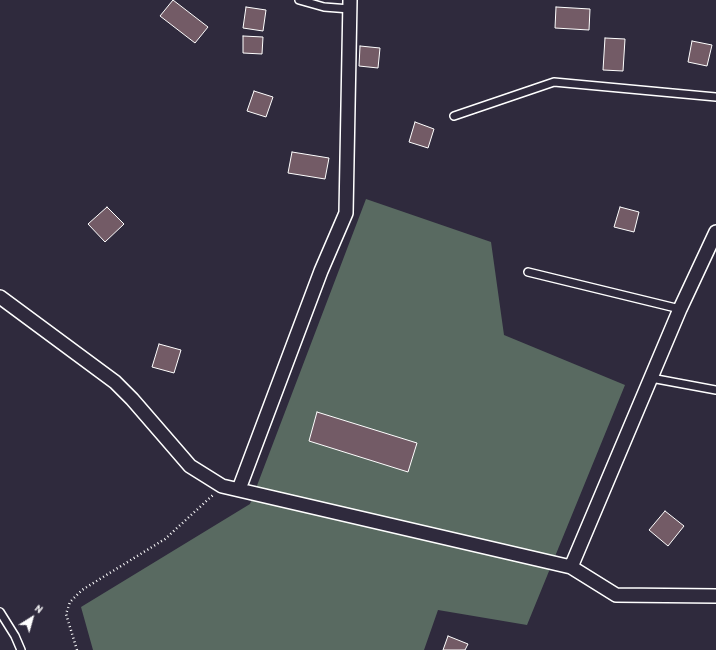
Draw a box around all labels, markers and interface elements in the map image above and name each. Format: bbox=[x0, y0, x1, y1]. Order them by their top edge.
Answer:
north arrow bbox=[12, 598, 52, 638]
text: N bbox=[33, 601, 46, 616]

